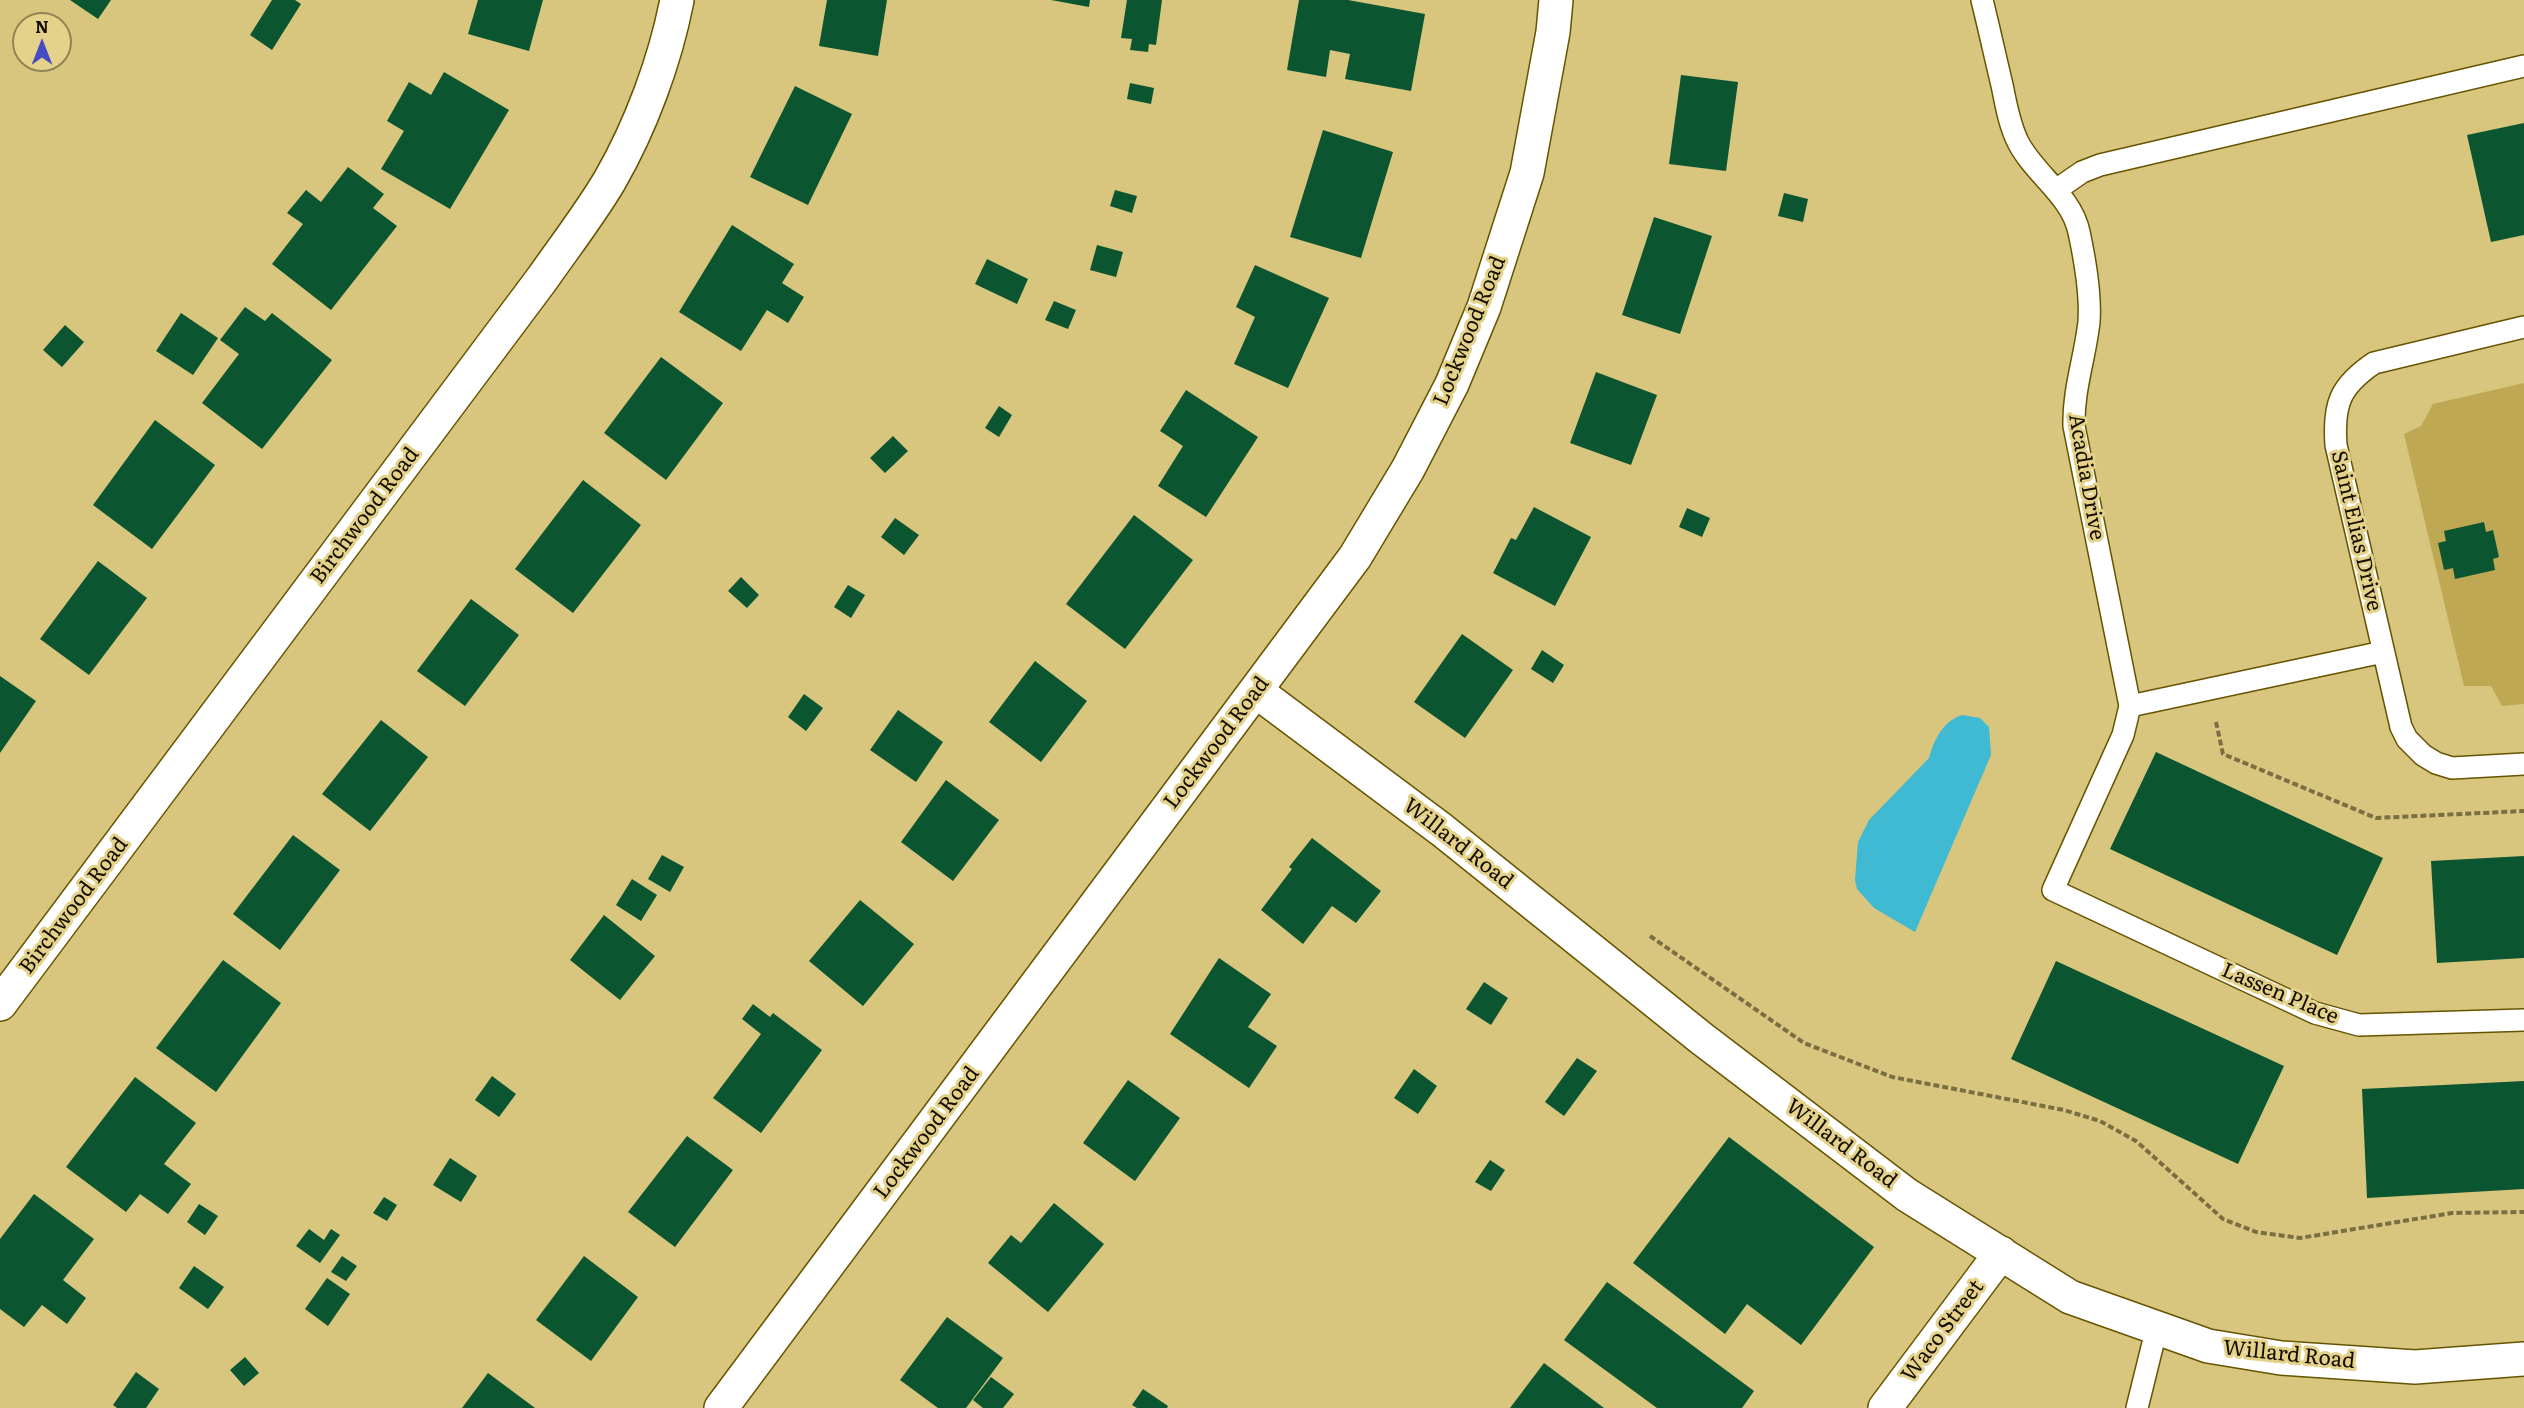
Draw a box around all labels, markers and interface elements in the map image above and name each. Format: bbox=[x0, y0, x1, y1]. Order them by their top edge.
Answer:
north arrow bbox=[12, 12, 72, 72]
text: N bbox=[35, 14, 49, 38]
street label: Lockwood Road bbox=[1429, 253, 1511, 409]
street label: Acadia Drive bbox=[2063, 412, 2109, 542]
street label: Birchwood Road bbox=[305, 443, 425, 589]
street label: Saint Elias Drive bbox=[2325, 448, 2387, 614]
street label: Lockwood Road bbox=[1159, 672, 1275, 814]
street label: Willard Road bbox=[1398, 793, 1518, 895]
street label: Birchwood Road bbox=[14, 833, 134, 979]
street label: Lassen Place bbox=[2218, 958, 2342, 1030]
street label: Lockwood Road bbox=[869, 1062, 985, 1204]
street label: Willard Road bbox=[1781, 1094, 1901, 1194]
street label: Waco Street bbox=[1897, 1275, 1989, 1387]
street label: Willard Road bbox=[2222, 1336, 2356, 1374]

